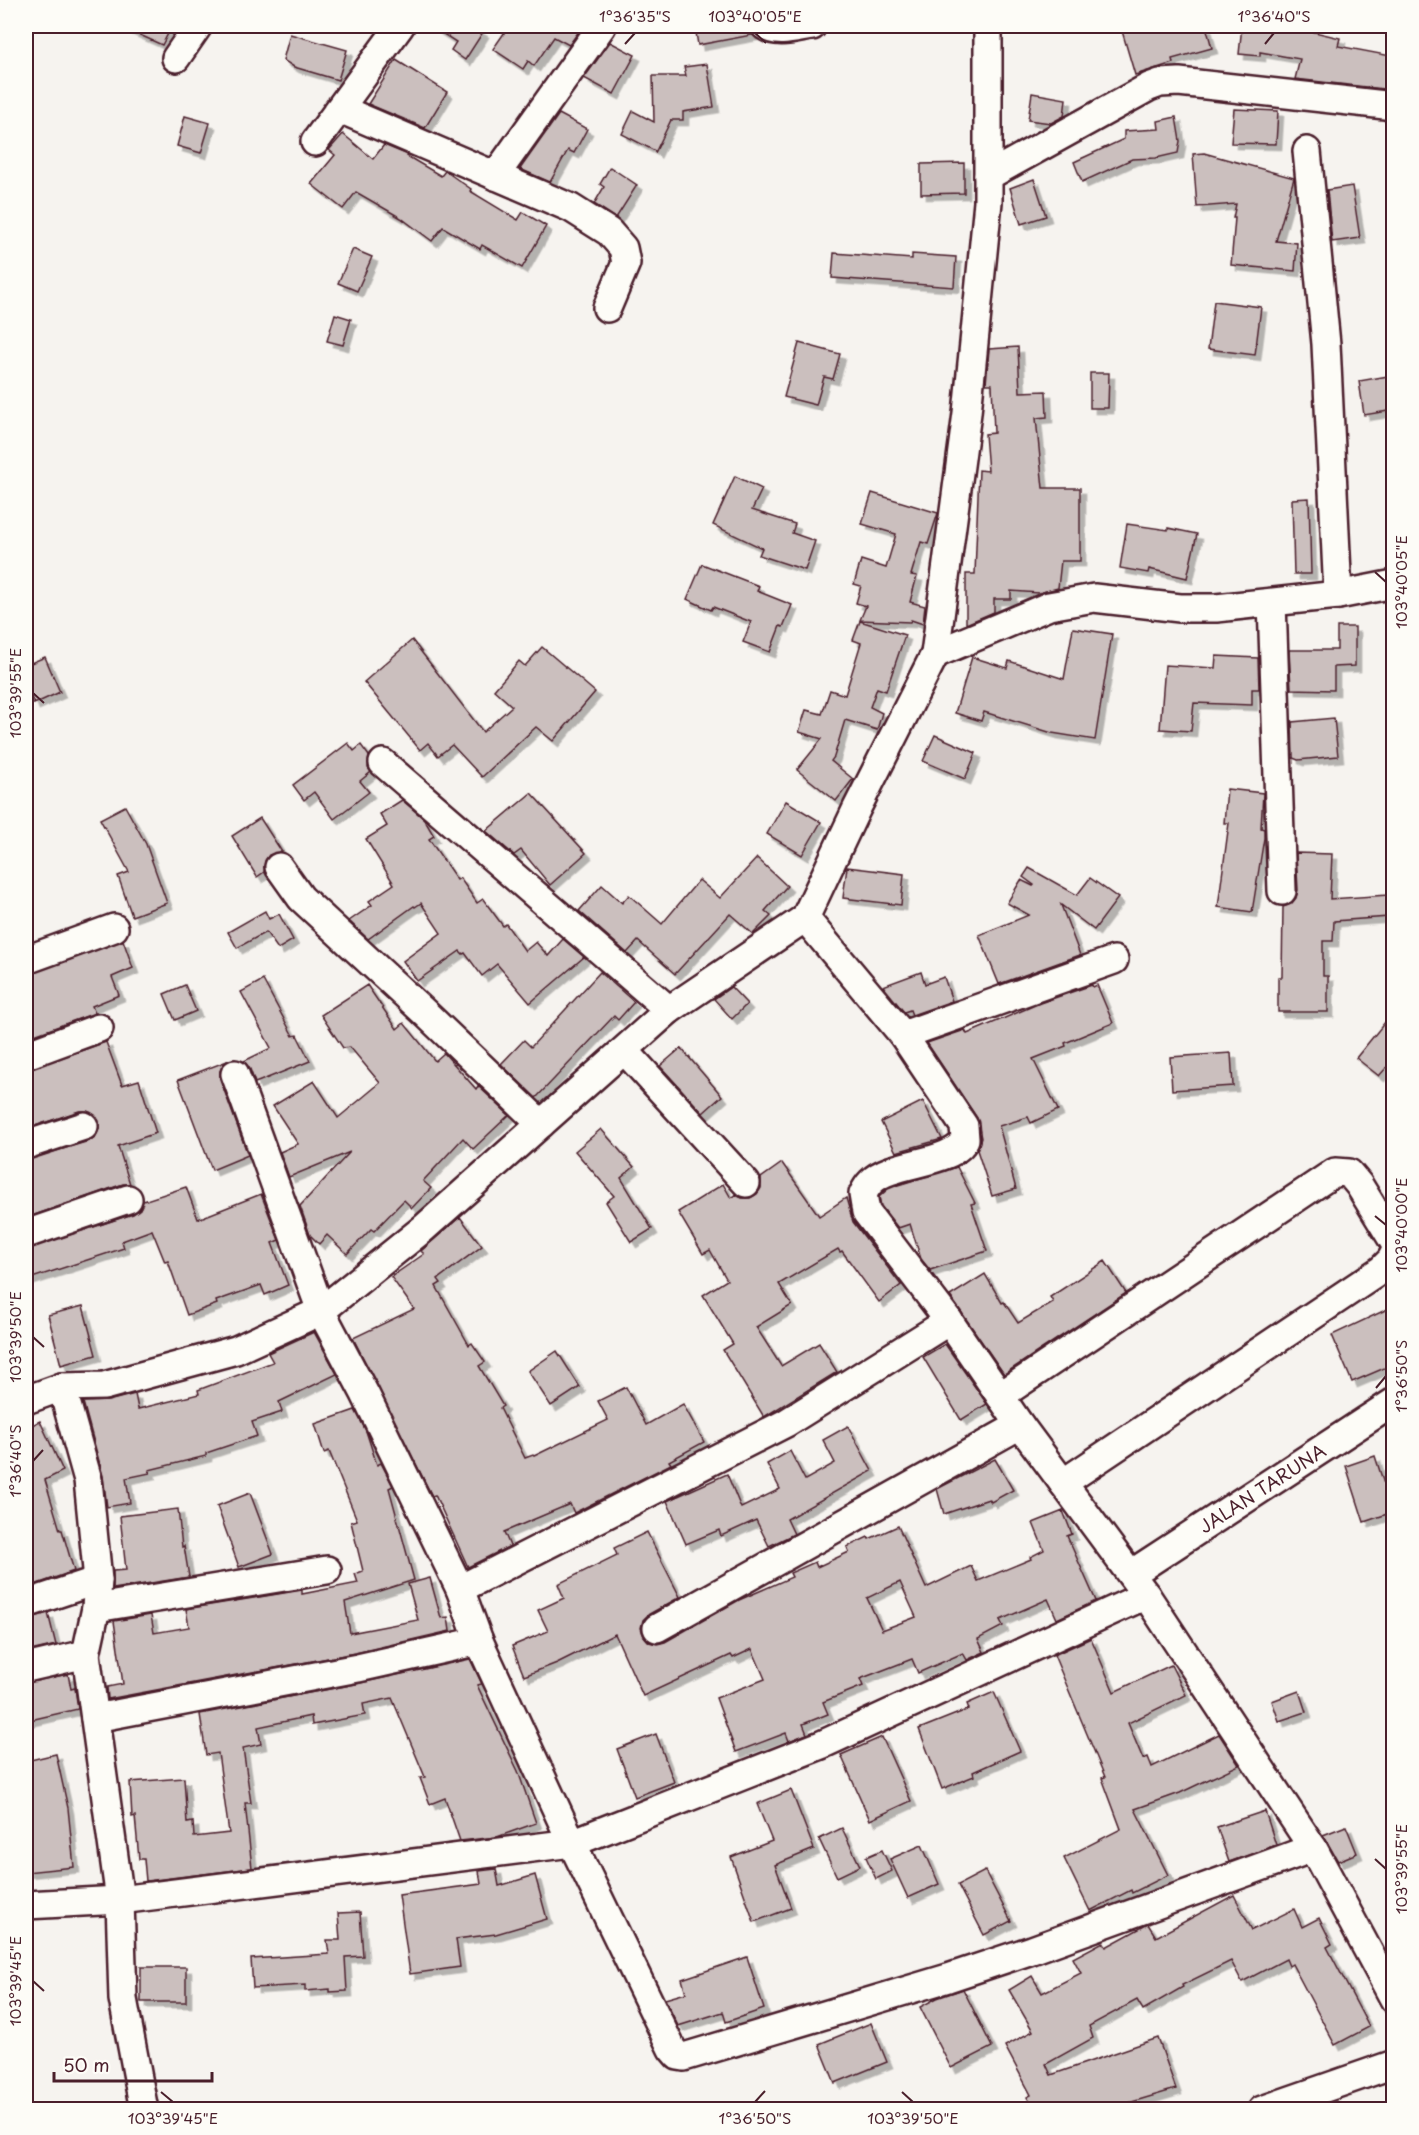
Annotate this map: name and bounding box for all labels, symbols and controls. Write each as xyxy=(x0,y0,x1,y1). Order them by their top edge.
text: 1°36'35"S xyxy=(599,4,671,27)
text: 103°40'05"E xyxy=(708,4,802,27)
text: 1°36'40"S xyxy=(1237,4,1311,27)
text: 103°40'05"E xyxy=(1389,535,1412,629)
text: 103°39'55"E xyxy=(3,648,26,738)
text: 103°40'00"E xyxy=(1389,1177,1412,1273)
text: 103°39'50"E xyxy=(3,1291,26,1383)
text: 1°36'50"S xyxy=(1389,1340,1412,1412)
text: 1°36'40"S xyxy=(3,1424,26,1498)
street label: JALAN TARUNA xyxy=(1193,1437,1331,1539)
text: 103°39'55"E xyxy=(1389,1824,1412,1914)
text: 103°39'45"E xyxy=(3,1936,26,2026)
scale bar xyxy=(54,2045,212,2083)
text: 50 m xyxy=(63,2051,110,2078)
text: 103°39'45"E xyxy=(128,2106,218,2129)
text: 1°36'50"S xyxy=(719,2106,791,2129)
text: 103°39'50"E xyxy=(867,2106,959,2129)

